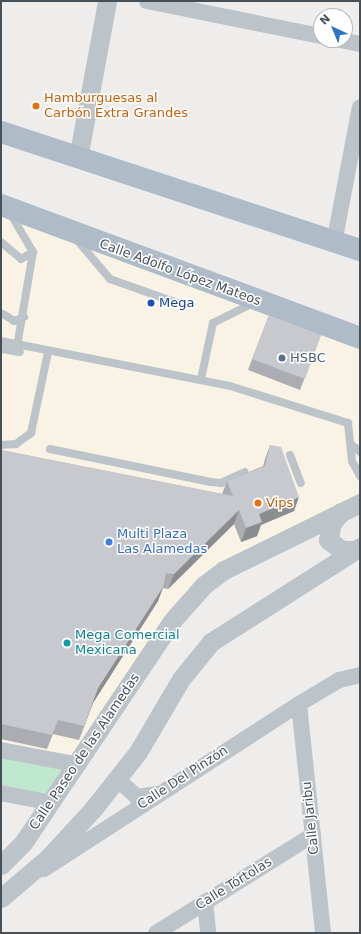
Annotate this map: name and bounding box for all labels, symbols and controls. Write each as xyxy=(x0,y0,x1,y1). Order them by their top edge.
north arrow xyxy=(313,8,353,48)
text: N xyxy=(317,12,333,28)
place label: Hamburguesas al Carbón Extra Grandes xyxy=(44,91,188,122)
marker: Hamburguesas al Carbón Extra Grandes xyxy=(31,101,41,111)
street label: Calle Adolfo López Mateos xyxy=(97,236,263,310)
place label: Mega xyxy=(159,295,194,311)
marker: Mega xyxy=(146,298,156,308)
place label: HSBC xyxy=(290,350,326,366)
marker: HSBC xyxy=(277,353,287,363)
place label: Vips xyxy=(266,495,293,511)
marker: Vips xyxy=(253,498,263,508)
place label: Multi Plaza Las Alamedas xyxy=(117,527,207,558)
marker: Multi Plaza Las Alamedas xyxy=(104,537,114,547)
place label: Mega Comercial Mexicana xyxy=(75,628,180,659)
marker: Mega Comercial Mexicana xyxy=(62,638,72,648)
street label: Calle Paseo de las Alamedas xyxy=(27,671,143,833)
street label: Calle Del Pinzón xyxy=(135,743,231,813)
street label: Calle Jaribu xyxy=(299,781,323,855)
street label: Calle Tórtolas xyxy=(193,854,275,914)

